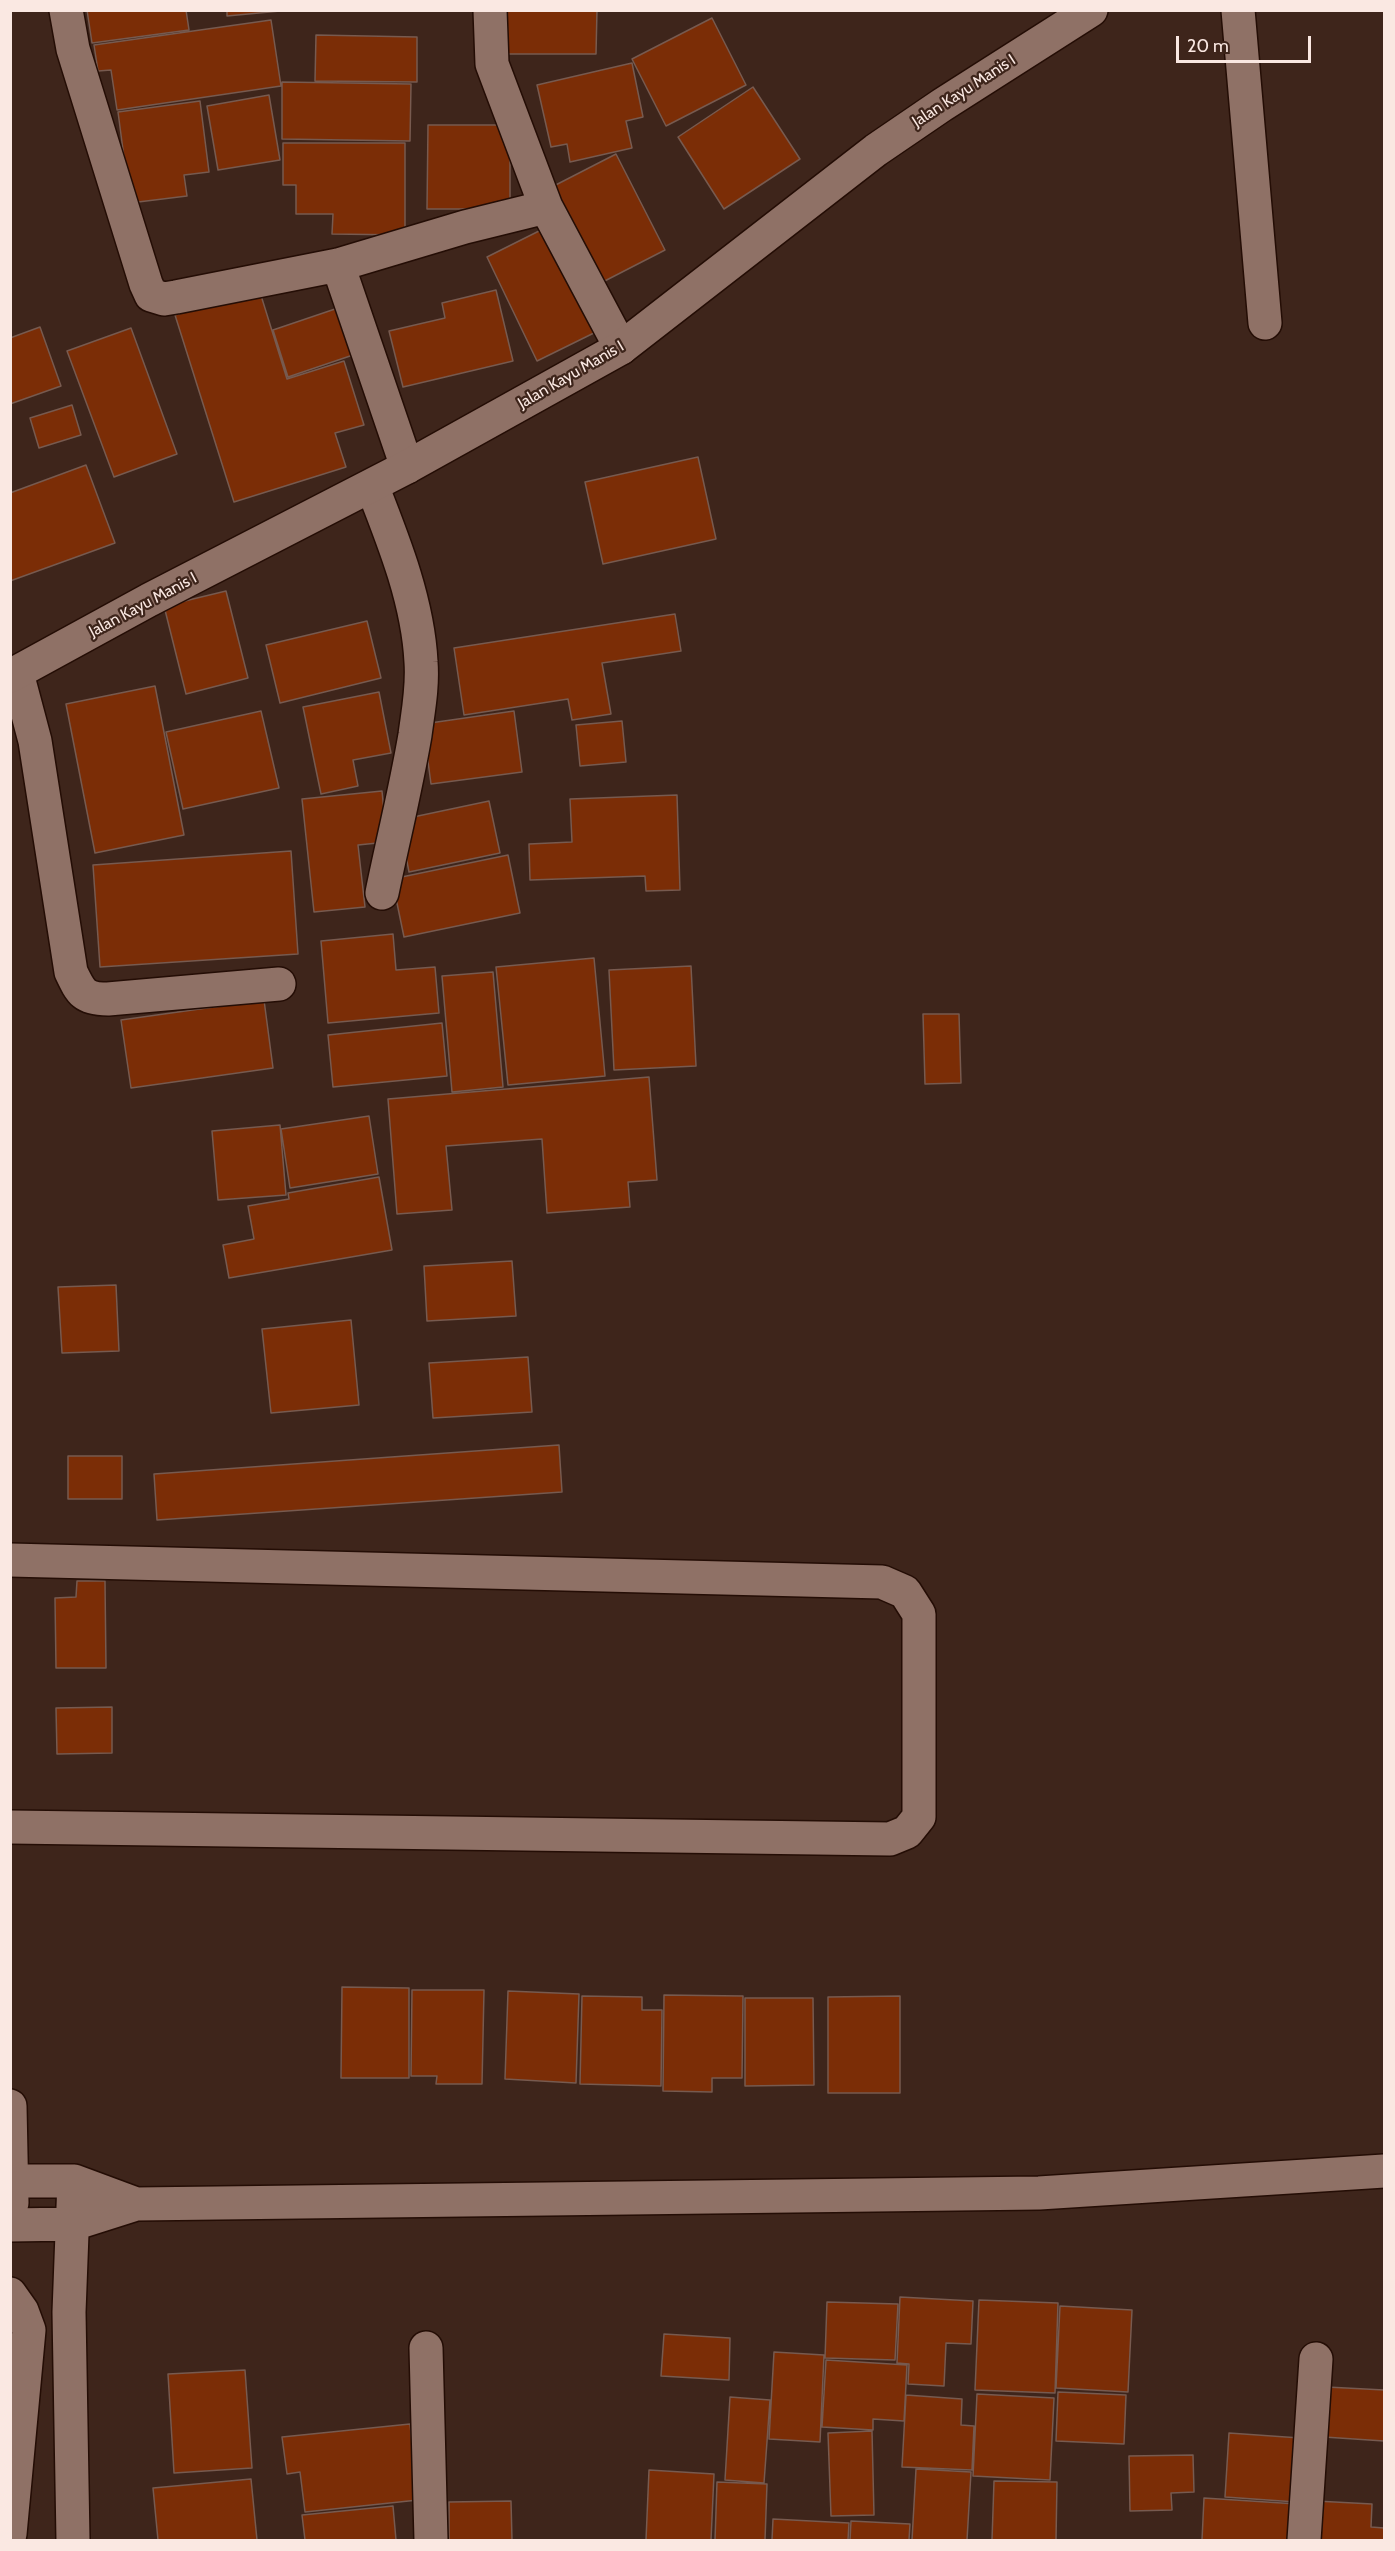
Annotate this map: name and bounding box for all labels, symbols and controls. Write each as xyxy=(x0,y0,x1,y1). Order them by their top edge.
scale bar xyxy=(1179,24,1314,62)
text: 20 m xyxy=(1187,35,1229,57)
street label: Jalan Kayu Manis I xyxy=(909,50,1019,132)
street label: Jalan Kayu Manis I xyxy=(515,337,627,413)
street label: Jalan Kayu Manis I xyxy=(86,569,200,641)

